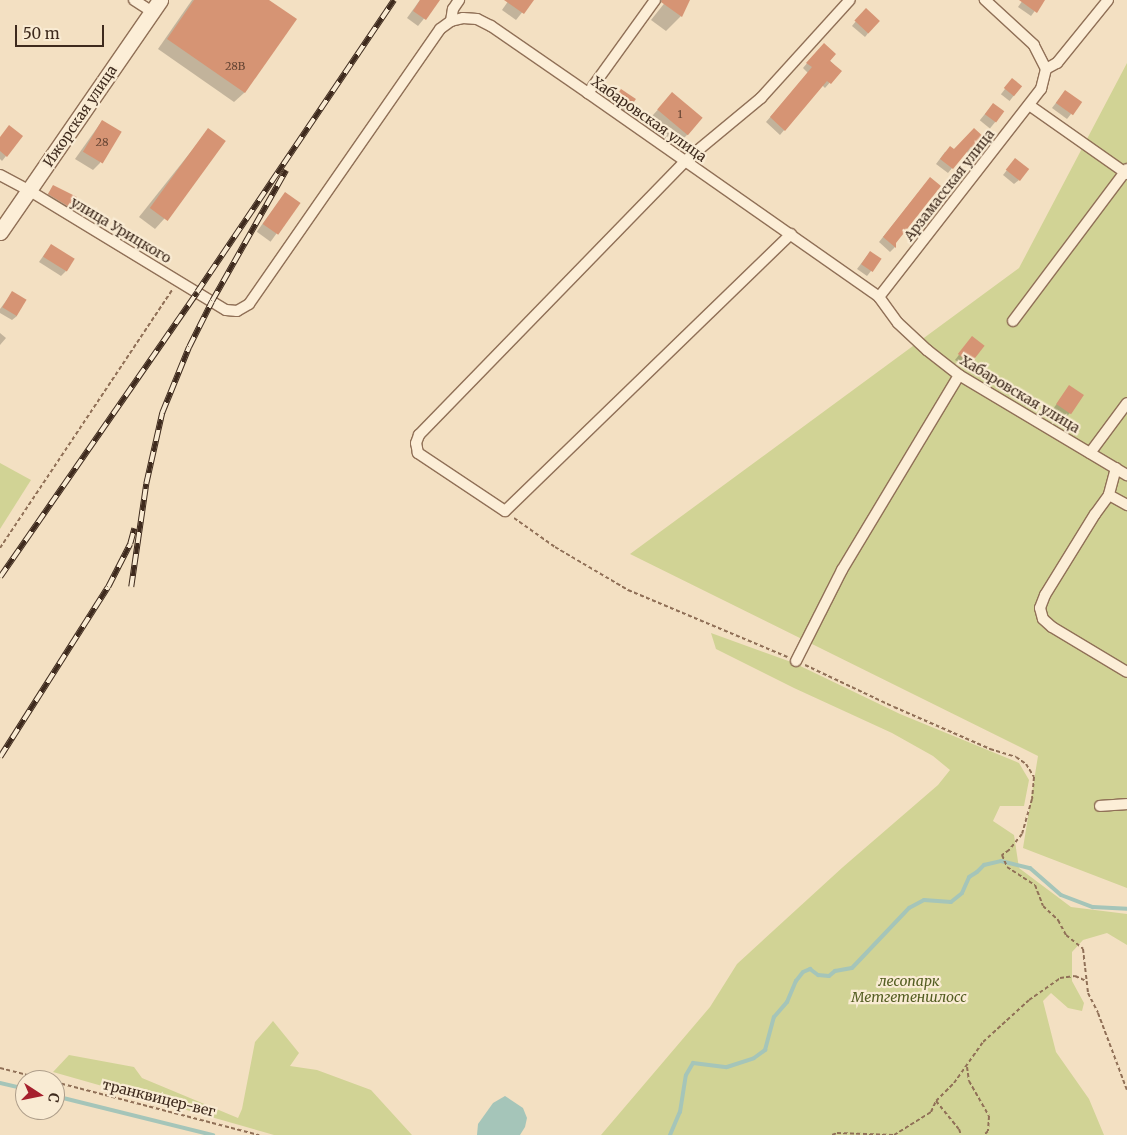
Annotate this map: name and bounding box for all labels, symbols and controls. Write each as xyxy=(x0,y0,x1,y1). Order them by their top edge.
scale bar xyxy=(18,15,106,47)
text: 50 m xyxy=(23,24,60,43)
house number: 28В xyxy=(225,59,245,73)
street label: Ижорская улица xyxy=(40,62,120,170)
street label: Хабаровская улица xyxy=(588,73,710,165)
house number: 1 xyxy=(678,107,682,121)
street label: Арзамасская улица xyxy=(900,126,998,244)
house number: 28 xyxy=(96,135,108,149)
street label: улица Урицкого xyxy=(68,193,174,267)
street label: Хабаровская улица xyxy=(957,352,1083,436)
park label: лесопарк Метгетеншлосс xyxy=(851,973,967,1006)
north arrow xyxy=(15,1070,65,1120)
street label: транквицер-вег xyxy=(101,1076,217,1120)
text: С xyxy=(44,1091,63,1104)

